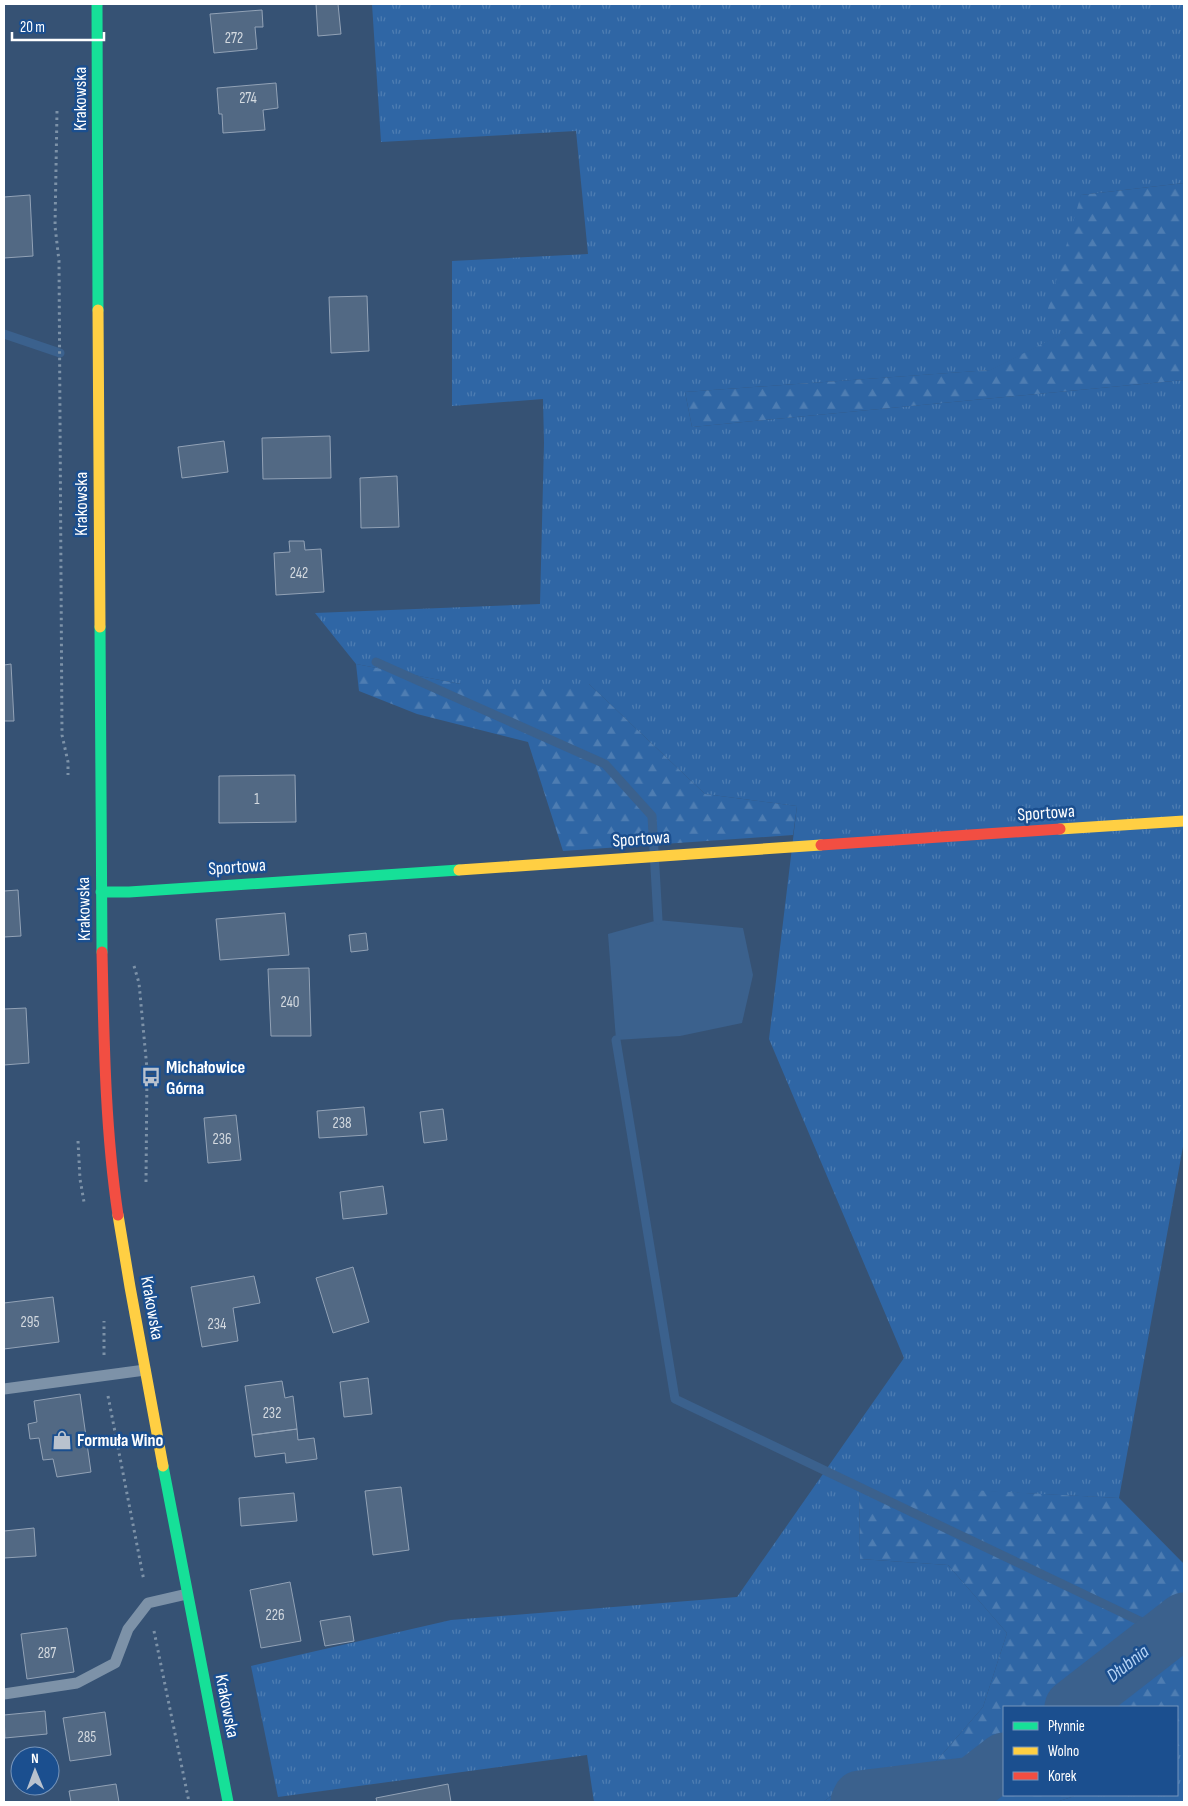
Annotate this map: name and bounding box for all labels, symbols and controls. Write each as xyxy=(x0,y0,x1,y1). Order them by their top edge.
scale bar xyxy=(12,10,105,42)
text: 20 m xyxy=(20,18,45,37)
house number: 272 xyxy=(225,29,243,48)
street label: Krakowska xyxy=(70,67,91,131)
house number: 274 xyxy=(239,89,257,108)
street label: Krakowska xyxy=(71,472,92,536)
house number: 242 xyxy=(290,564,308,583)
house number: 1 xyxy=(254,790,260,809)
street label: Sportowa xyxy=(1017,801,1076,825)
street label: Sportowa xyxy=(612,827,671,851)
street label: Sportowa xyxy=(208,855,267,879)
street label: Krakowska xyxy=(73,877,95,941)
house number: 240 xyxy=(280,993,300,1012)
place label: Michałowice Górna xyxy=(166,1057,245,1099)
bus stop icon: Michałowice Górna xyxy=(140,1066,162,1088)
house number: 238 xyxy=(332,1114,352,1133)
house number: 236 xyxy=(212,1130,232,1149)
street label: Krakowska xyxy=(136,1275,168,1342)
house number: 295 xyxy=(21,1313,39,1332)
house number: 234 xyxy=(208,1315,226,1334)
house number: 232 xyxy=(263,1404,281,1423)
shop icon: Formuła Wino xyxy=(51,1429,73,1451)
place label: Formuła Wino xyxy=(77,1430,163,1451)
house number: 226 xyxy=(266,1606,284,1625)
water label: Dłubnia xyxy=(1102,1640,1154,1688)
house number: 287 xyxy=(38,1644,56,1663)
street label: Krakowska xyxy=(211,1672,243,1740)
legend xyxy=(1003,1706,1178,1796)
text: Płynnie xyxy=(1048,1717,1085,1736)
house number: 285 xyxy=(78,1728,96,1747)
text: Wolno xyxy=(1048,1742,1079,1761)
north arrow xyxy=(10,1746,60,1796)
text: N xyxy=(31,1750,39,1767)
text: Korek xyxy=(1048,1767,1077,1786)

